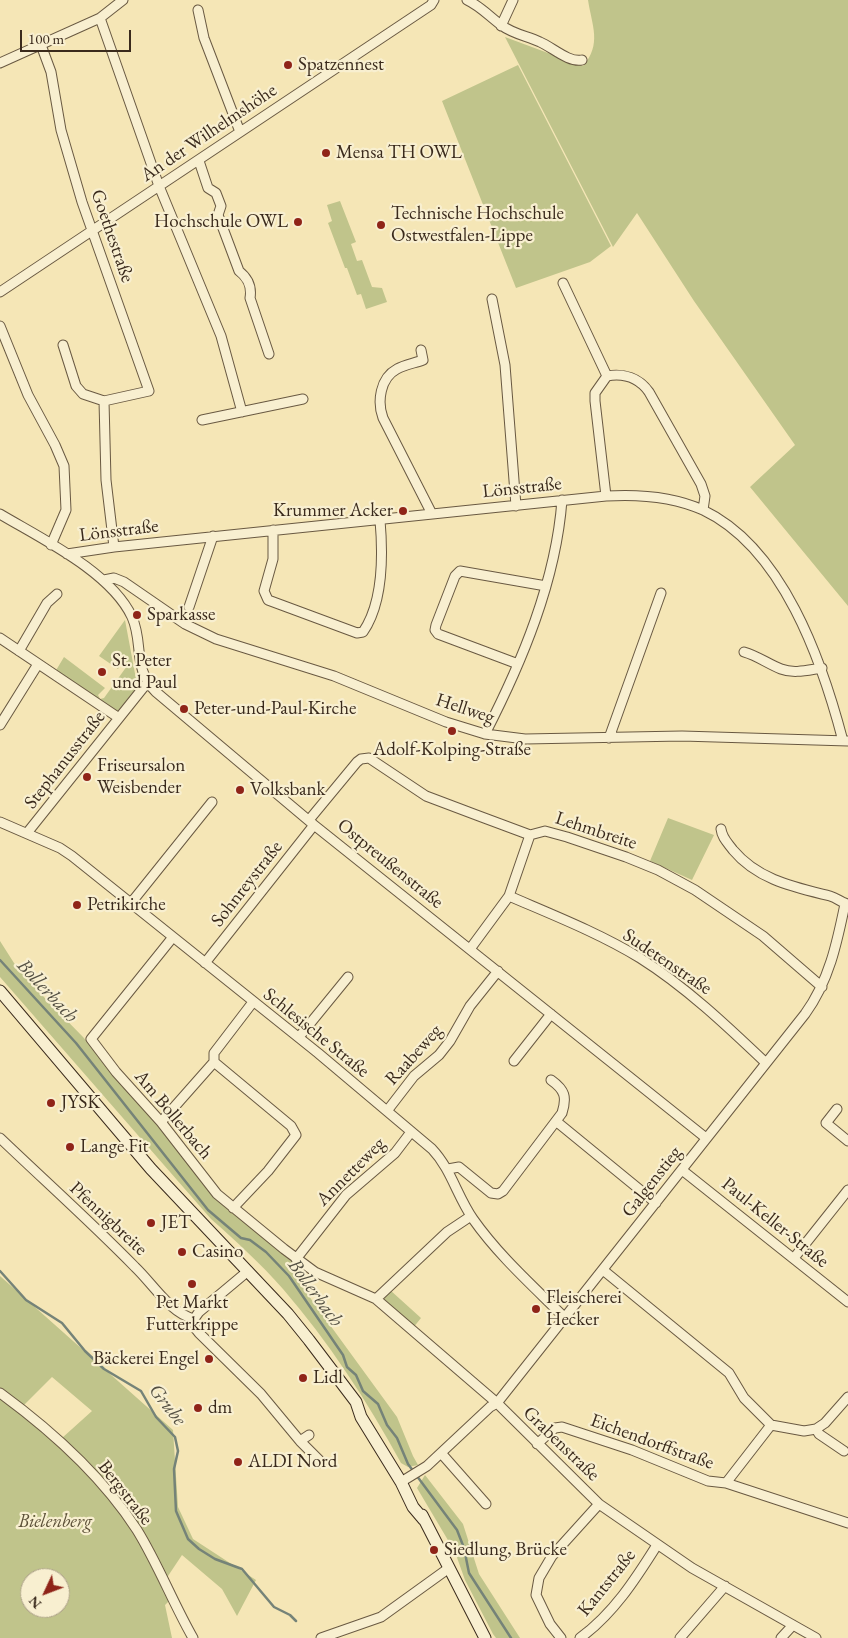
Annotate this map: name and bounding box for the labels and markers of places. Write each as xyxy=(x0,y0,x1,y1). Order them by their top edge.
place label: Spatzennest xyxy=(298,54,384,76)
marker: Spatzennest xyxy=(282,59,294,71)
place label: Mensa TH OWL xyxy=(336,142,462,164)
marker: Mensa TH OWL xyxy=(320,147,332,159)
place label: Technische Hochschule Ostwestfalen-Lippe xyxy=(391,203,564,247)
place label: Hochschule OWL xyxy=(154,211,288,233)
marker: Hochschule OWL xyxy=(292,216,304,228)
marker: Technische Hochschule Ostwestfalen-Lippe xyxy=(375,219,387,231)
place label: Krummer Acker xyxy=(273,500,393,522)
marker: Krummer Acker xyxy=(397,505,409,517)
place label: Sparkasse xyxy=(147,604,215,626)
marker: Sparkasse xyxy=(131,609,143,621)
place label: St. Peter und Paul xyxy=(112,650,177,694)
marker: St. Peter und Paul xyxy=(96,666,108,678)
place label: Peter-und-Paul-Kirche xyxy=(194,698,357,720)
marker: Peter-und-Paul-Kirche xyxy=(178,703,190,715)
marker: Adolf-Kolping-Straße xyxy=(446,725,458,737)
place label: Adolf-Kolping-Straße xyxy=(373,739,531,761)
place label: Friseursalon Weisbender xyxy=(97,755,185,799)
marker: Friseursalon Weisbender xyxy=(81,771,93,783)
place label: Volksbank xyxy=(250,779,326,801)
marker: Volksbank xyxy=(234,784,246,796)
place label: Petrikirche xyxy=(87,894,166,916)
marker: Petrikirche xyxy=(71,899,83,911)
place label: JYSK xyxy=(61,1092,100,1114)
marker: JYSK xyxy=(45,1097,57,1109)
place label: Lange Fit xyxy=(80,1136,149,1158)
marker: Lange Fit xyxy=(64,1141,76,1153)
place label: JET xyxy=(161,1212,191,1234)
marker: JET xyxy=(145,1217,157,1229)
place label: Casino xyxy=(192,1241,243,1263)
marker: Casino xyxy=(176,1246,188,1258)
marker: Pet Markt Futterkrippe xyxy=(186,1278,198,1290)
place label: Fleischerei Hecker xyxy=(546,1287,622,1331)
place label: Pet Markt Futterkrippe xyxy=(146,1292,238,1336)
marker: Fleischerei Hecker xyxy=(530,1303,542,1315)
place label: Bäckerei Engel xyxy=(93,1348,199,1370)
marker: Bäckerei Engel xyxy=(203,1353,215,1365)
place label: Lidl xyxy=(313,1367,343,1389)
marker: Lidl xyxy=(297,1372,309,1384)
place label: dm xyxy=(208,1397,232,1419)
marker: dm xyxy=(192,1402,204,1414)
place label: ALDI Nord xyxy=(248,1451,337,1473)
marker: ALDI Nord xyxy=(232,1456,244,1468)
place label: Siedlung, Brücke xyxy=(444,1539,567,1561)
marker: Siedlung, Brücke xyxy=(428,1544,440,1556)

